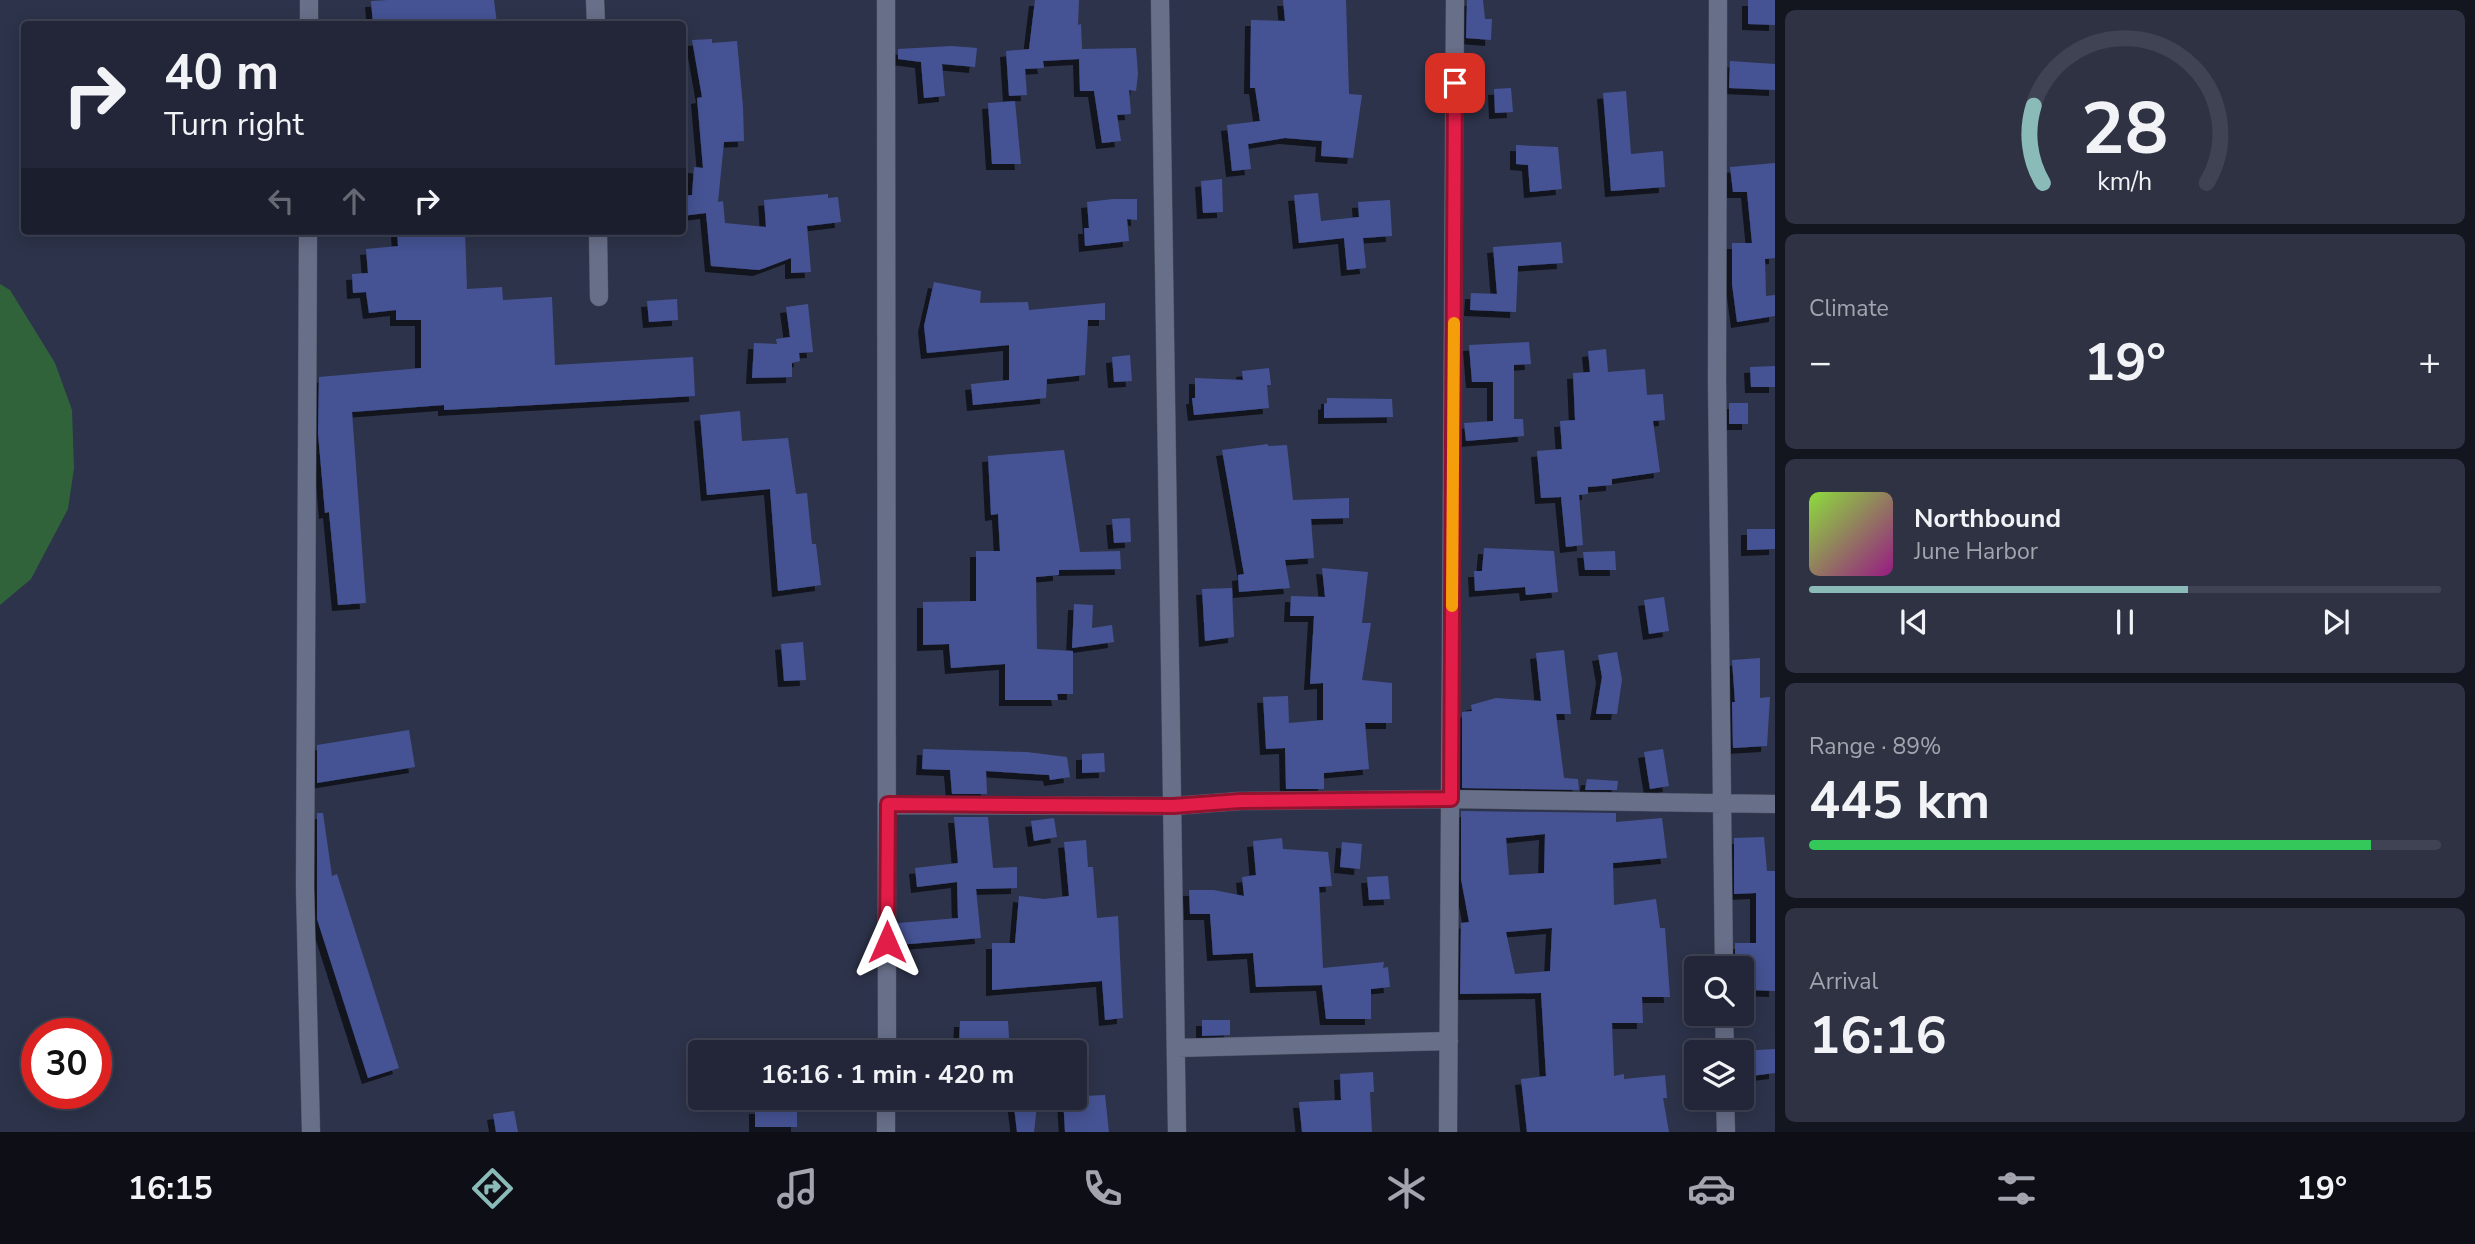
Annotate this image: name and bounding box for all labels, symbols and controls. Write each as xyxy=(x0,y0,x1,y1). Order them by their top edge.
text: 40 m xyxy=(164,39,279,106)
icon: right xyxy=(49,49,140,140)
pin xyxy=(1425,53,1485,113)
icon: arrive xyxy=(1436,64,1474,102)
text: 28 xyxy=(2081,80,2169,180)
text: Turn right xyxy=(164,103,304,146)
text: km/h xyxy=(2097,165,2153,199)
icon: left xyxy=(262,182,300,220)
icon: ahead xyxy=(335,182,373,220)
icon: right xyxy=(408,182,446,220)
text: Climate xyxy=(1809,293,1889,324)
text: 19° xyxy=(2084,327,2166,398)
text: − xyxy=(1809,337,1832,388)
text: + xyxy=(2418,337,2441,388)
text: Northbound xyxy=(1914,501,2061,536)
text: June Harbor xyxy=(1914,536,2038,567)
icon: previous xyxy=(1895,603,1933,641)
icon: pause xyxy=(2106,603,2144,641)
icon: next xyxy=(2317,603,2355,641)
text: Range · 89% xyxy=(1809,731,1941,762)
text: 445 km xyxy=(1809,765,1990,836)
position arrow xyxy=(850,905,924,979)
map controls xyxy=(1684,956,1754,1110)
button: search xyxy=(1684,956,1754,1026)
text: Arrival xyxy=(1809,966,1878,997)
text: 16:16 xyxy=(1809,1000,1947,1071)
speed limit sign: 30 xyxy=(21,1018,112,1109)
button: layers xyxy=(1684,1040,1754,1110)
text: 16:16 · 1 min · 420 m xyxy=(761,1057,1014,1092)
icon: directions xyxy=(468,1164,517,1213)
icon: music xyxy=(773,1164,822,1213)
icon: phone xyxy=(1078,1164,1127,1213)
icon: climate xyxy=(1382,1164,1431,1213)
icon: car xyxy=(1687,1164,1736,1213)
icon: filters xyxy=(1992,1164,2041,1213)
text: 16:15 xyxy=(128,1167,213,1210)
text: 19° xyxy=(2297,1167,2347,1210)

